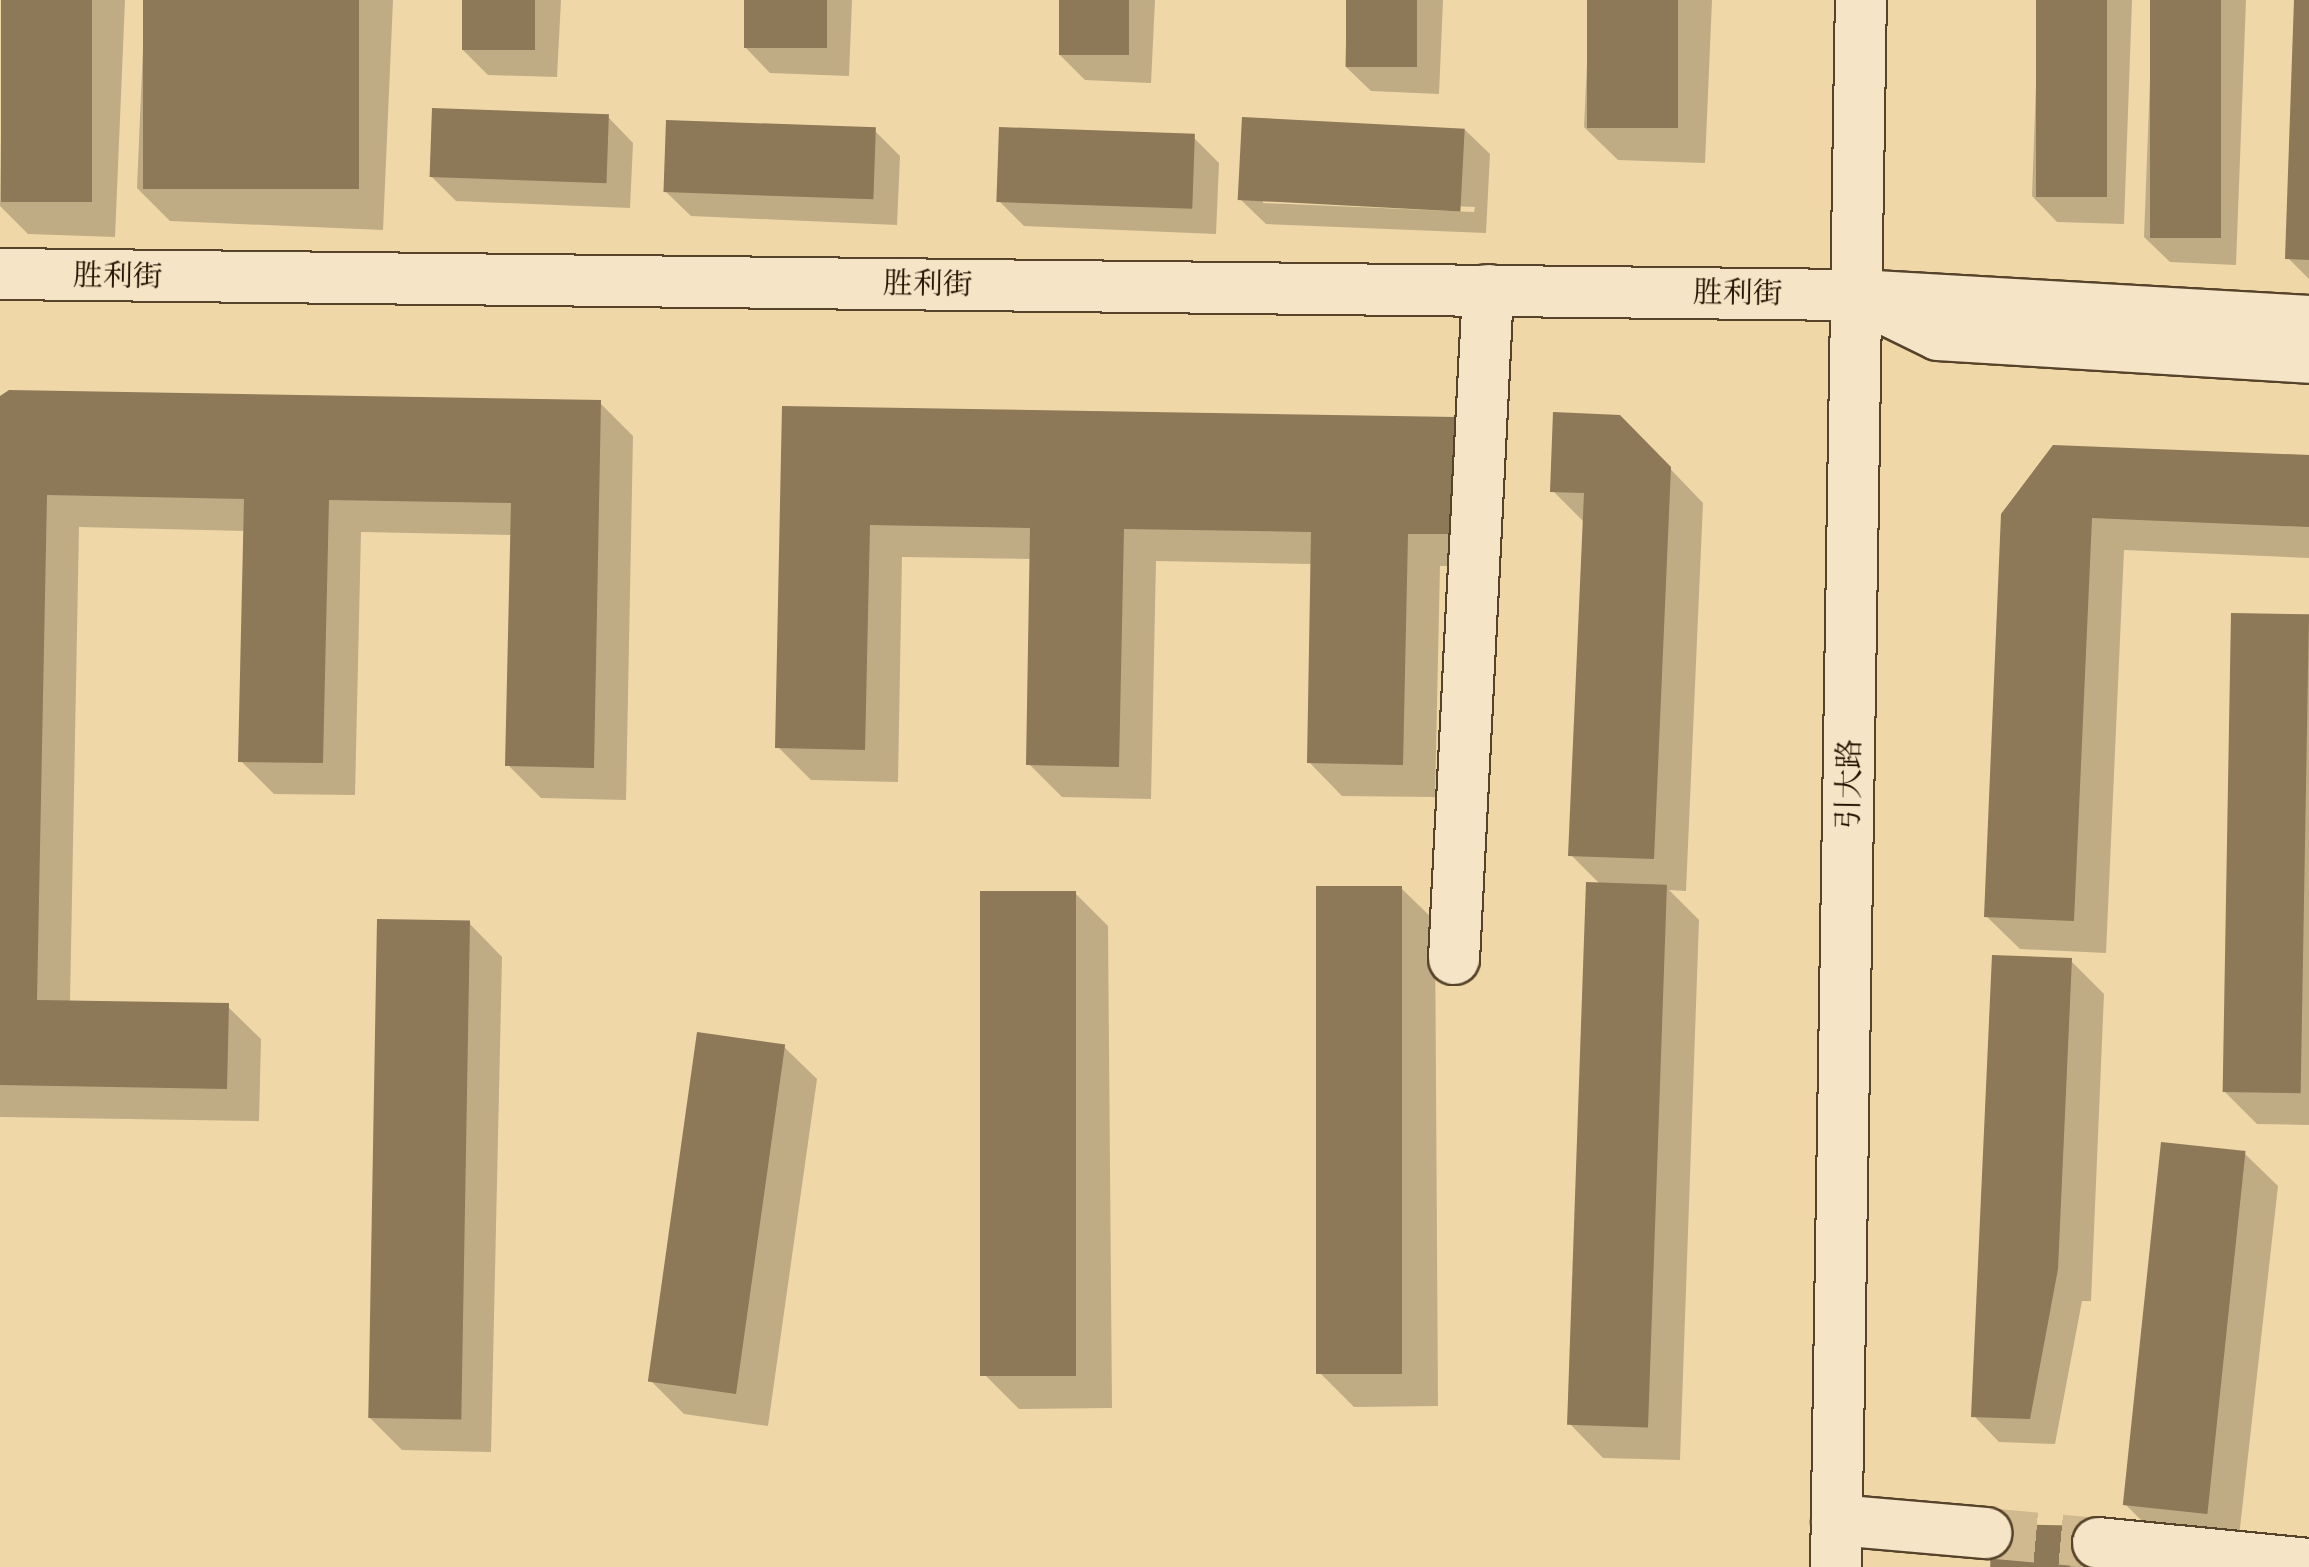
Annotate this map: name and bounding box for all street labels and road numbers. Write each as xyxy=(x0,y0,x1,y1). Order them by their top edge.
street label: 胜利街 xyxy=(73,257,163,295)
street label: 胜利街 xyxy=(883,265,973,303)
street label: 胜利街 xyxy=(1693,274,1783,312)
street label: 引大路 xyxy=(1830,739,1868,829)

